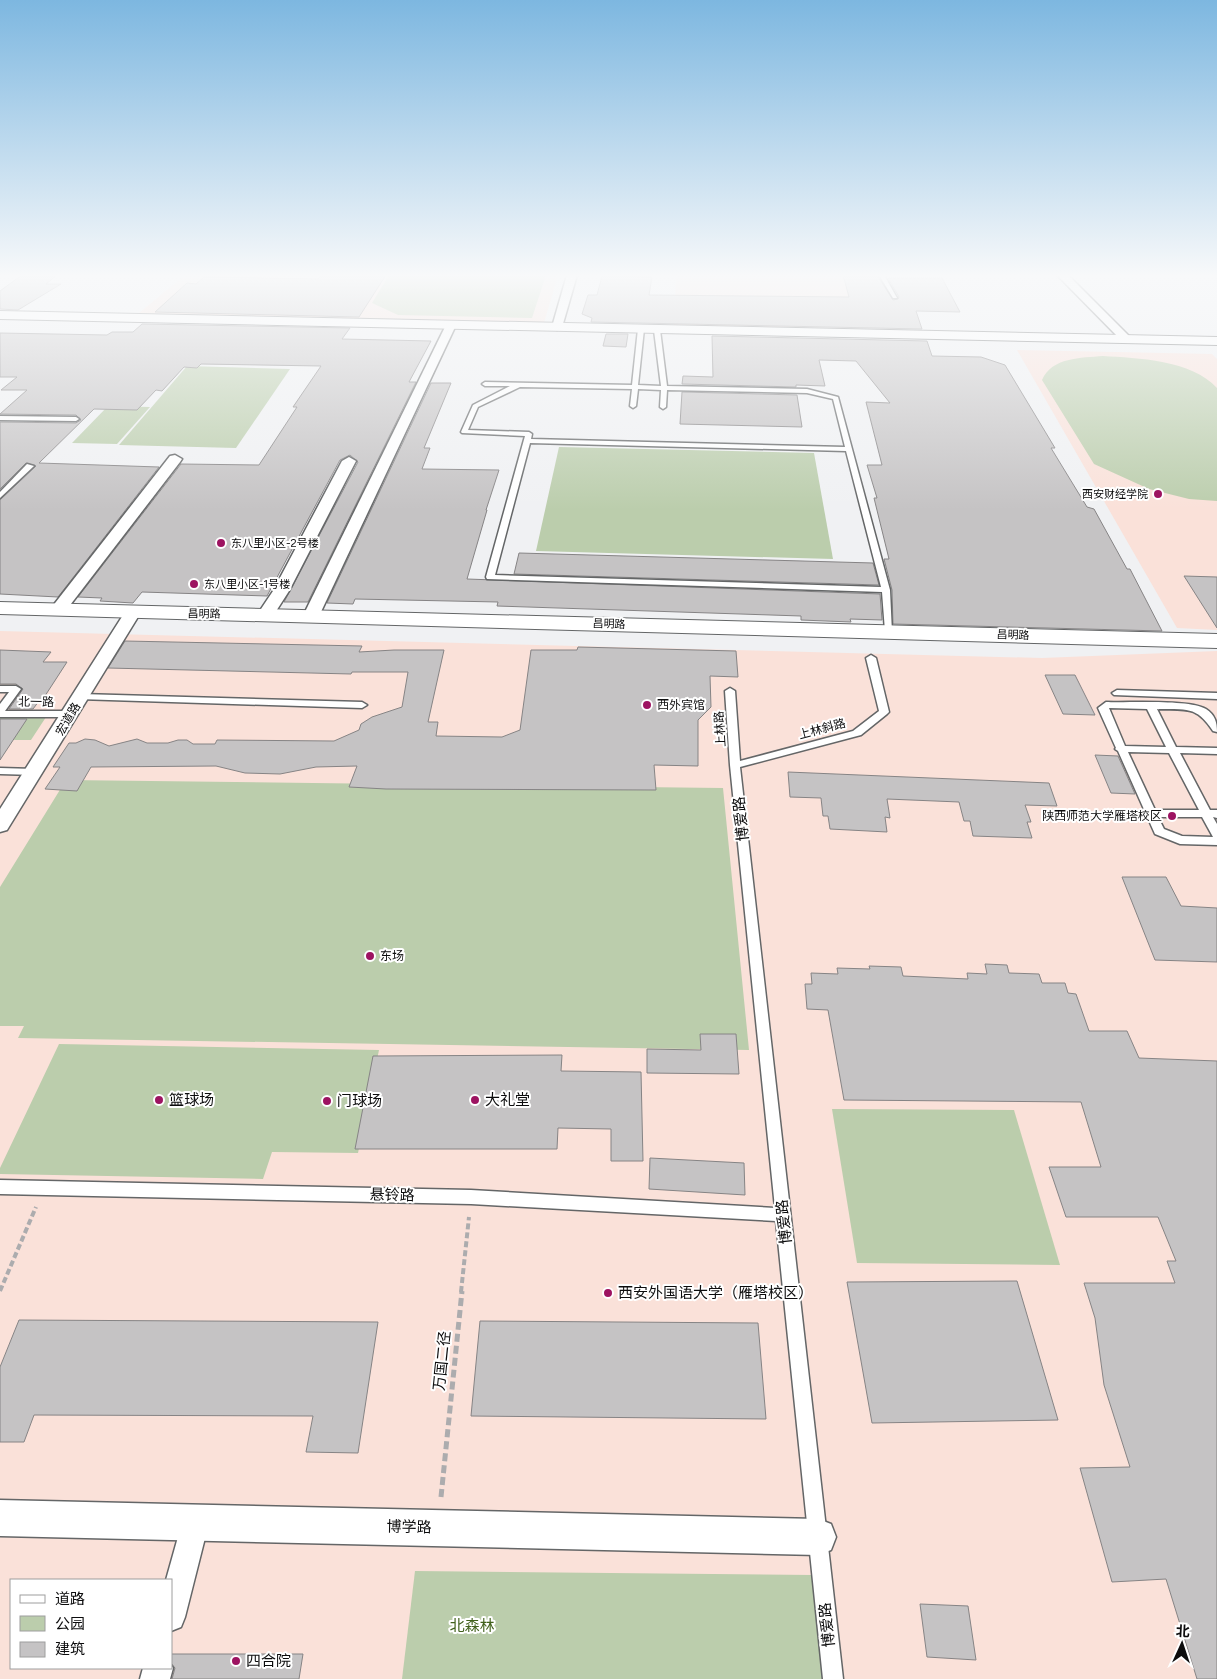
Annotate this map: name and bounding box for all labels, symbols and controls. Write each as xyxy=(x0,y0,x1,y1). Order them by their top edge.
place label: 西安财经学院 xyxy=(1082,488,1148,501)
marker: 西安财经学院 xyxy=(1152,488,1164,500)
marker: 东八里小区-2号楼 xyxy=(215,537,227,549)
place label: 东八里小区-2号楼 xyxy=(231,537,319,550)
marker: 东八里小区-1号楼 xyxy=(188,578,200,590)
place label: 东八里小区-1号楼 xyxy=(204,578,290,591)
street label: 昌明路 xyxy=(187,607,221,621)
street label: 昌明路 xyxy=(592,617,626,631)
street label: 昌明路 xyxy=(996,628,1030,642)
street label: 北一路 xyxy=(18,695,54,709)
place label: 西外宾馆 xyxy=(657,698,705,712)
marker: 西外宾馆 xyxy=(641,699,653,711)
street label: 宏道路 xyxy=(53,700,83,738)
street label: 上林路 xyxy=(712,711,728,747)
street label: 上林斜路 xyxy=(797,716,847,742)
street label: 博爱路 xyxy=(730,796,752,842)
place label: 陕西师范大学雁塔校区 xyxy=(1042,809,1162,823)
marker: 陕西师范大学雁塔校区 xyxy=(1166,810,1178,822)
place label: 东场 xyxy=(380,949,404,963)
marker: 东场 xyxy=(364,950,376,962)
place label: 篮球场 xyxy=(169,1091,214,1109)
place label: 大礼堂 xyxy=(485,1091,530,1109)
place label: 门球场 xyxy=(337,1092,382,1110)
marker: 篮球场 xyxy=(153,1094,165,1106)
marker: 大礼堂 xyxy=(469,1094,481,1106)
marker: 门球场 xyxy=(321,1095,333,1107)
street label: 悬铃路 xyxy=(369,1186,415,1204)
street label: 博爱路 xyxy=(773,1199,795,1245)
place label: 西安外国语大学（雁塔校区） xyxy=(618,1284,813,1302)
marker: 西安外国语大学（雁塔校区） xyxy=(602,1287,614,1299)
street label: 万国二径 xyxy=(430,1330,454,1392)
street label: 博学路 xyxy=(386,1518,432,1536)
legend xyxy=(10,1579,172,1669)
text: 道路 xyxy=(55,1590,85,1608)
street label: 博爱路 xyxy=(816,1602,838,1648)
text: 公园 xyxy=(55,1615,85,1633)
park label: 北森林 xyxy=(449,1617,495,1635)
north arrow xyxy=(1157,1619,1207,1669)
text: 北 xyxy=(1175,1623,1190,1640)
text: 建筑 xyxy=(55,1640,85,1658)
place label: 四合院 xyxy=(246,1652,291,1670)
marker: 四合院 xyxy=(230,1655,242,1667)

